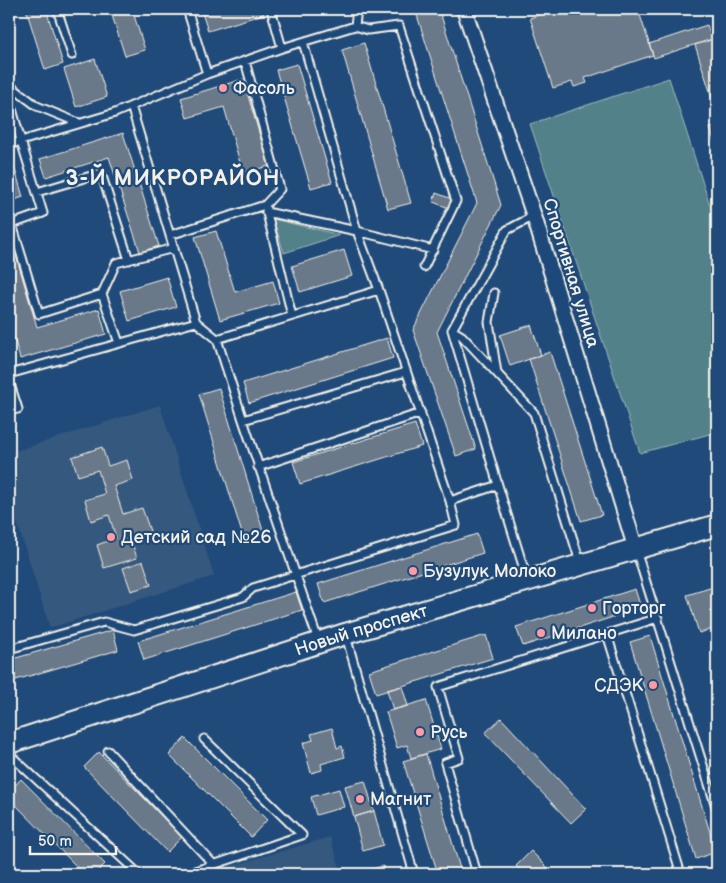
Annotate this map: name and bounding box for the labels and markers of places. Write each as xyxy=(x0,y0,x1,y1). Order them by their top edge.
place label: Фасоль xyxy=(233,78,295,99)
marker: Фасоль xyxy=(217,82,229,94)
place label: Детский сад №26 xyxy=(121,527,272,548)
marker: Детский сад №26 xyxy=(105,531,117,543)
place label: Бузулук Молоко xyxy=(423,561,556,582)
marker: Бузулук Молоко xyxy=(407,565,419,577)
place label: Горторг xyxy=(602,598,666,619)
marker: Горторг xyxy=(586,602,598,614)
place label: Милано xyxy=(551,623,617,644)
marker: Милано xyxy=(535,627,547,639)
place label: СДЭК xyxy=(594,675,643,696)
marker: СДЭК xyxy=(647,679,659,691)
place label: Русь xyxy=(430,722,468,743)
marker: Русь xyxy=(414,726,426,738)
place label: Магнит xyxy=(370,789,432,810)
marker: Магнит xyxy=(354,793,366,805)

